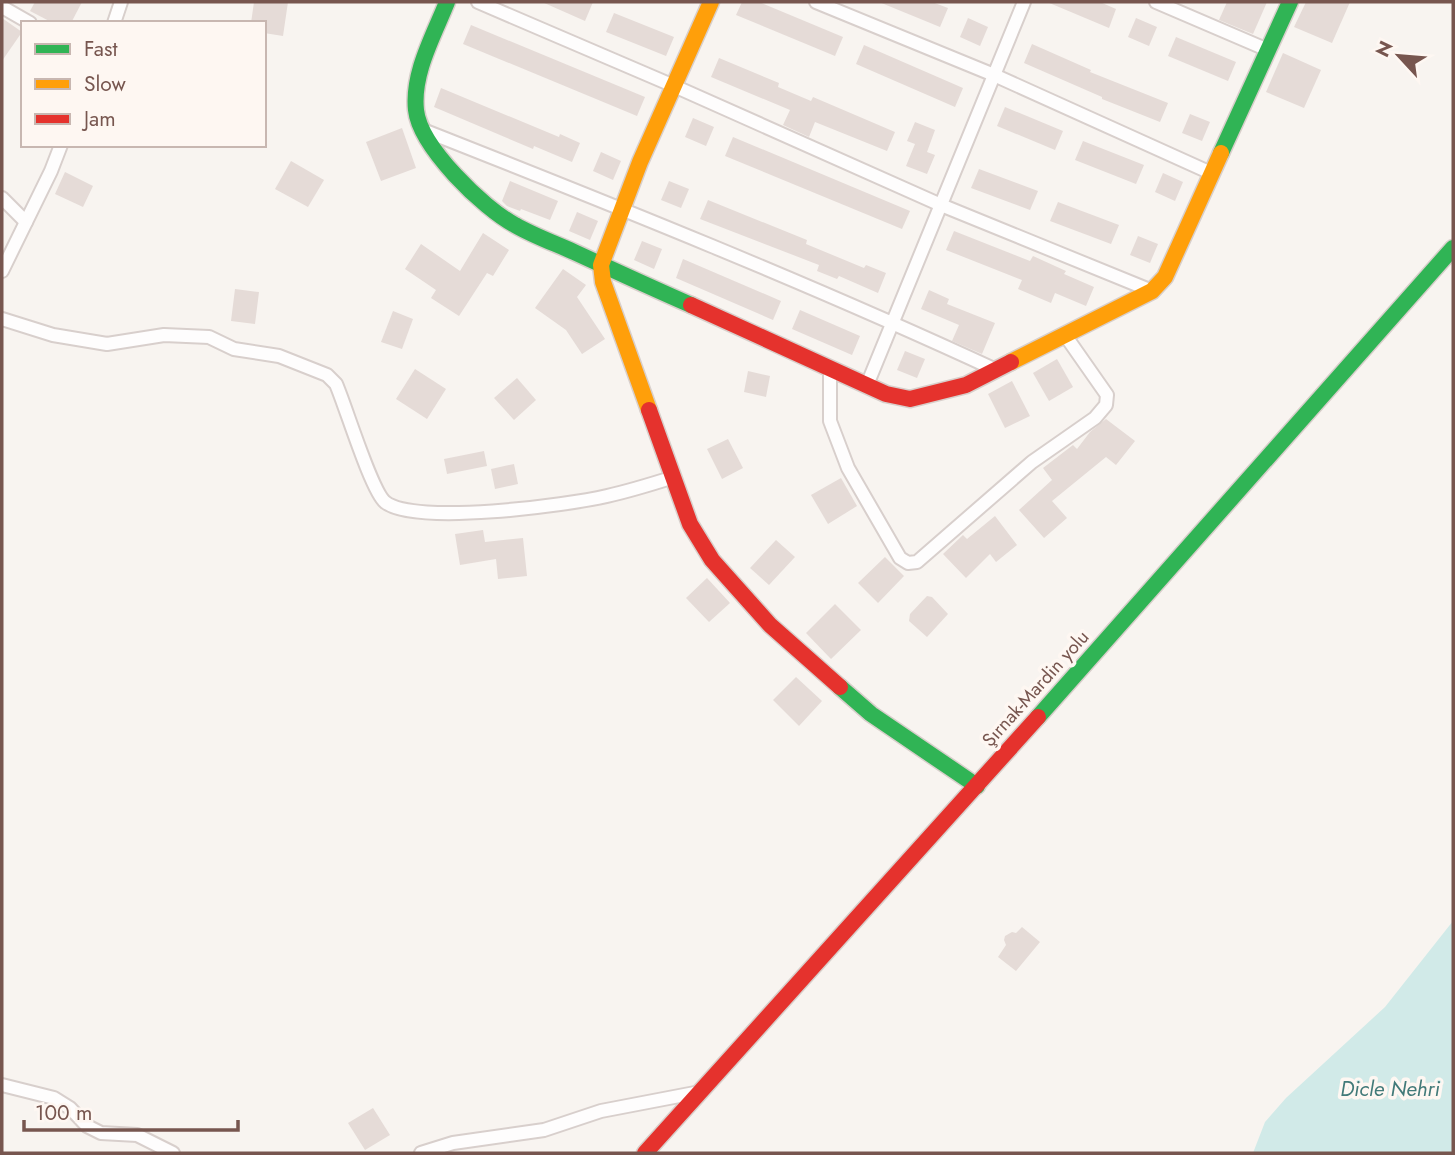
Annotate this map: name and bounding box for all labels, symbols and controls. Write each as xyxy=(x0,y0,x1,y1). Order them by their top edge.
legend xyxy=(21,21,266,147)
north arrow xyxy=(1364,21,1434,91)
text: Fast xyxy=(84,34,117,64)
text: N xyxy=(1369,36,1400,61)
text: Slow xyxy=(84,69,126,99)
text: Jam xyxy=(81,104,116,134)
street label: Şırnak-Mardin yolu xyxy=(976,624,1095,753)
water label: Dicle Nehri xyxy=(1340,1074,1441,1104)
scale bar xyxy=(24,1088,238,1132)
text: 100 m xyxy=(35,1098,92,1128)

